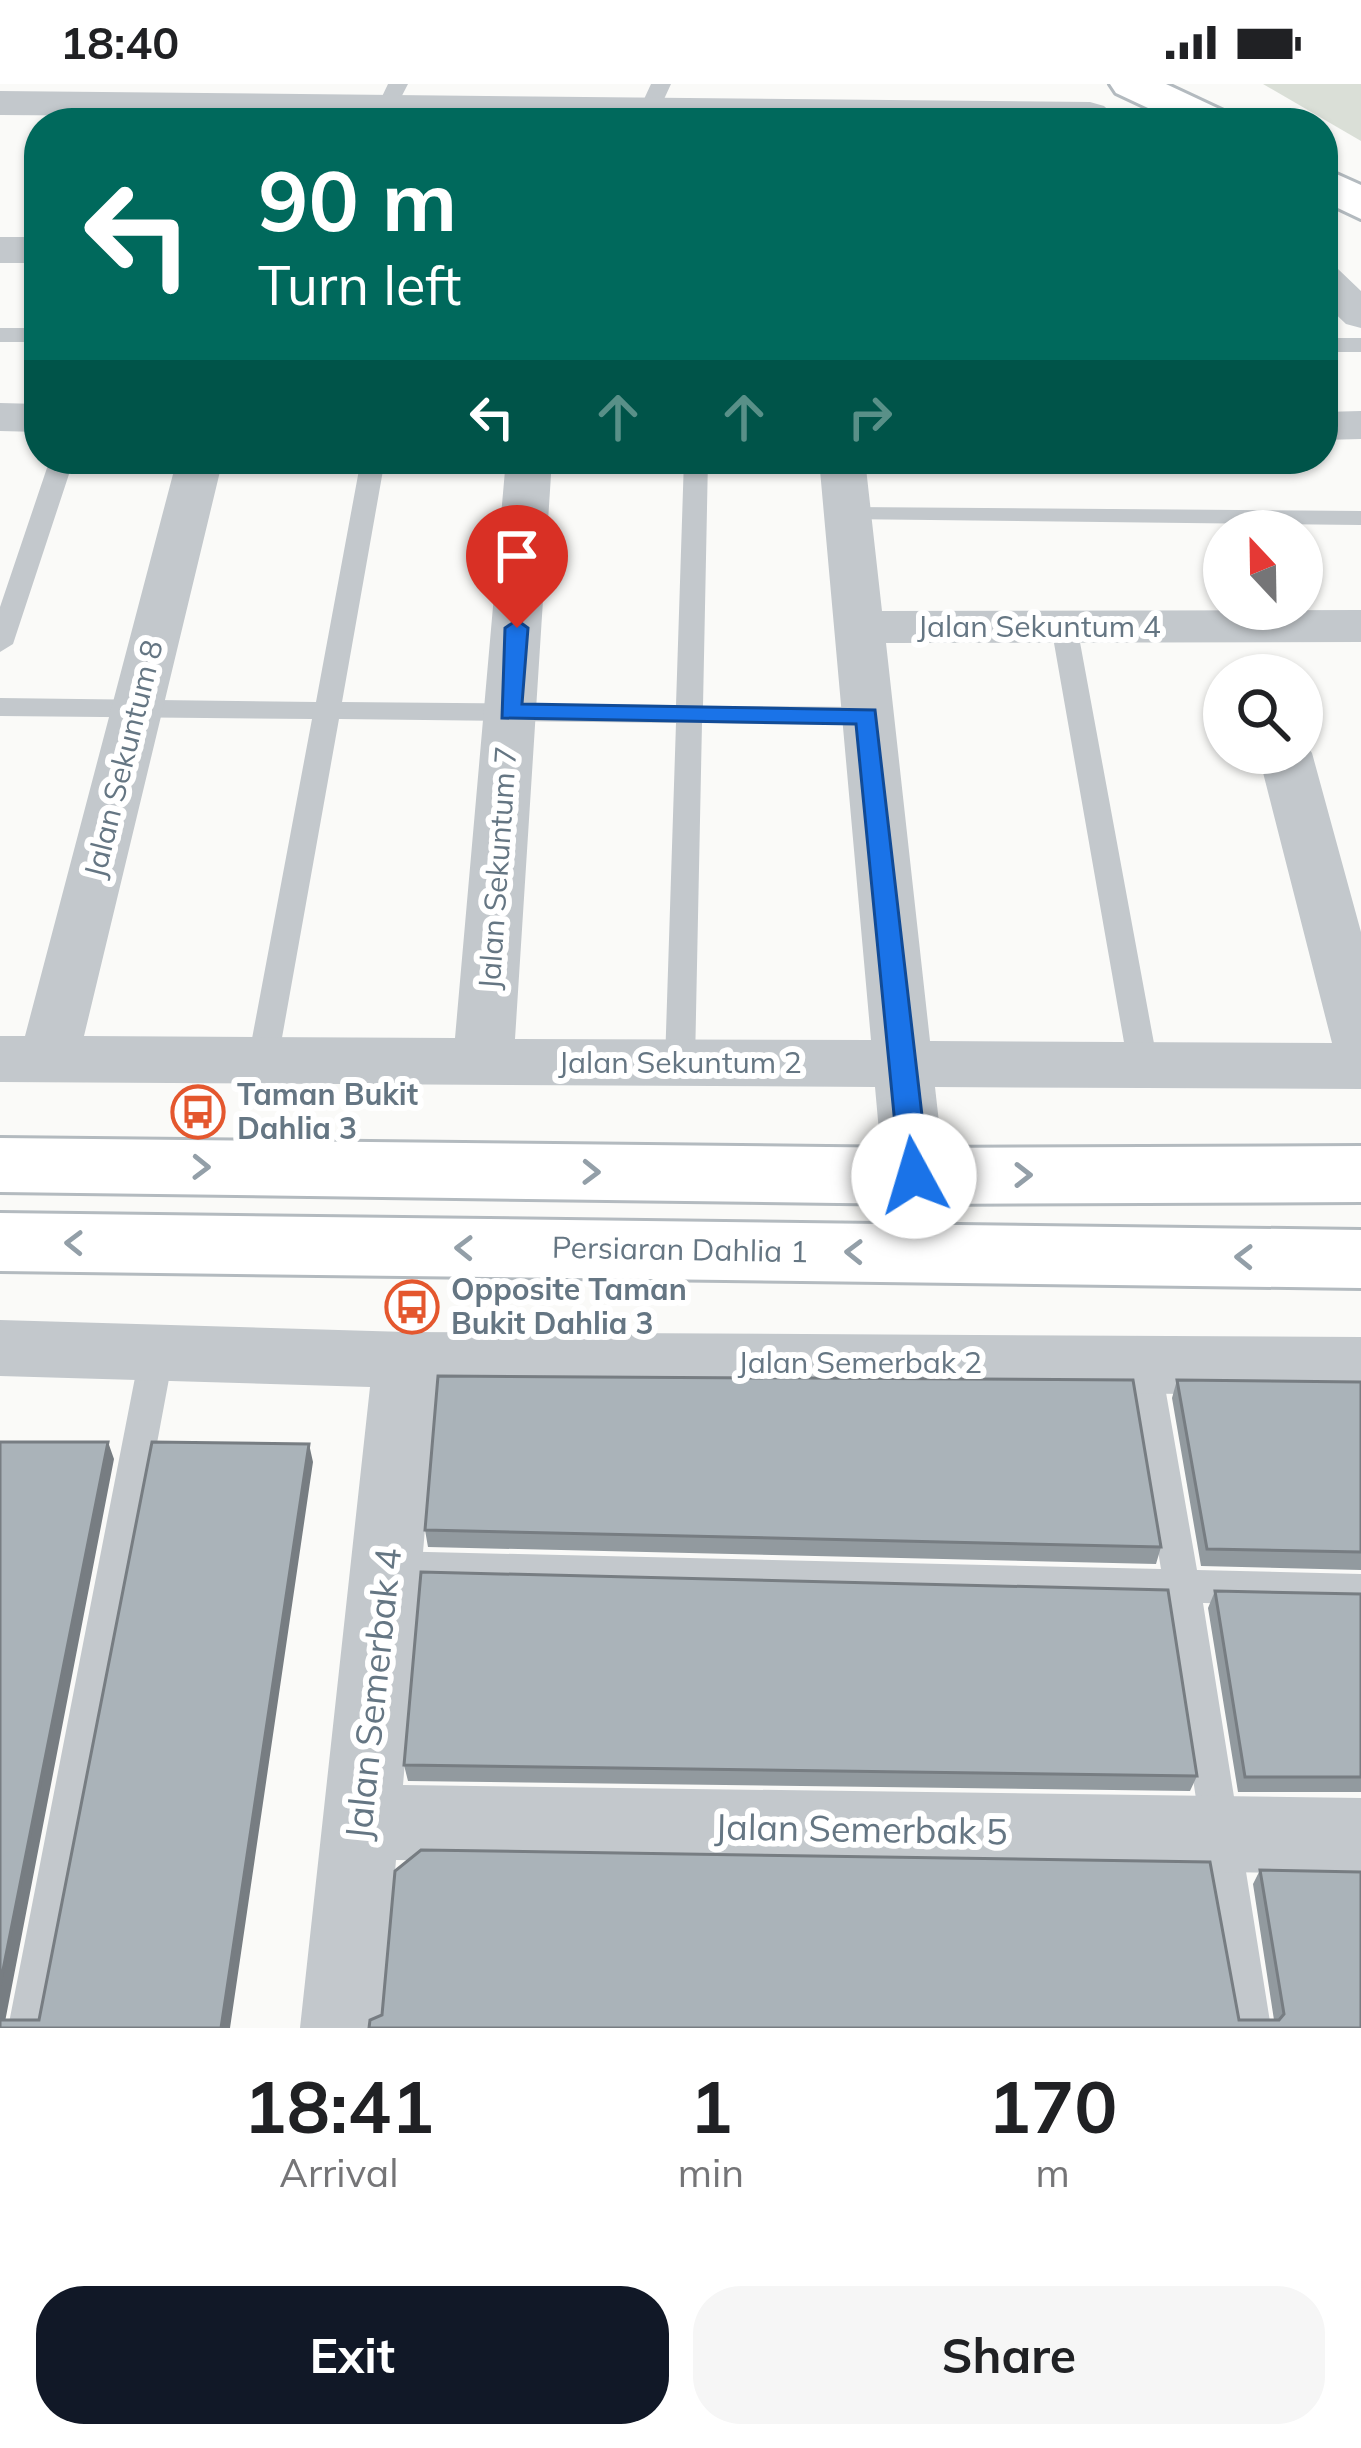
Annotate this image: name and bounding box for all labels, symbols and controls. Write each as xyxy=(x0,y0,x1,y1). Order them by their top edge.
text: 18:40 xyxy=(60,14,179,70)
text: 90 m xyxy=(258,147,457,252)
icon: left xyxy=(60,156,216,312)
text: Turn left xyxy=(258,251,461,319)
icon: left xyxy=(459,384,525,450)
icon: ahead xyxy=(585,384,651,450)
icon: ahead xyxy=(711,384,777,450)
icon: right xyxy=(837,384,903,450)
pin xyxy=(466,505,568,628)
north arrow xyxy=(1203,510,1323,630)
map controls xyxy=(1203,510,1323,774)
icon: arrive xyxy=(484,523,550,589)
street label: Jalan Sekuntum 4 xyxy=(917,607,1161,645)
street label: Jalan Sekuntum 8 xyxy=(75,636,171,882)
button: search xyxy=(1203,654,1323,774)
street label: Jalan Sekuntum 7 xyxy=(470,745,524,991)
street label: Jalan Sekuntum 2 xyxy=(558,1043,802,1081)
place label: Taman Bukit Dahlia 3 xyxy=(237,1075,418,1147)
bus stop icon: Taman Bukit Dahlia 3 xyxy=(170,1084,226,1140)
position arrow xyxy=(851,1113,977,1239)
one-way arrow xyxy=(192,1154,211,1180)
one-way arrow xyxy=(583,1159,601,1185)
one-way arrow xyxy=(1015,1162,1033,1188)
street label: Persiaran Dahlia 1 xyxy=(552,1228,808,1270)
one-way arrow xyxy=(64,1230,82,1256)
one-way arrow xyxy=(454,1235,473,1261)
one-way arrow xyxy=(844,1240,863,1266)
one-way arrow xyxy=(1234,1244,1252,1270)
place label: Opposite Taman Bukit Dahlia 3 xyxy=(451,1270,687,1342)
bus stop icon: Opposite Taman Bukit Dahlia 3 xyxy=(384,1279,440,1335)
street label: Jalan Semerbak 2 xyxy=(738,1343,982,1381)
street label: Jalan Semerbak 4 xyxy=(335,1546,410,1842)
street label: Jalan Semerbak 5 xyxy=(714,1803,1008,1854)
text: 18:41 xyxy=(244,2061,434,2151)
text: 1 xyxy=(689,2061,733,2151)
text: 170 xyxy=(988,2061,1117,2151)
text: Arrival xyxy=(279,2148,399,2197)
text: min xyxy=(678,2148,744,2197)
text: m xyxy=(1035,2148,1070,2197)
button: Exit xyxy=(36,2286,669,2424)
button: Share xyxy=(693,2286,1325,2424)

